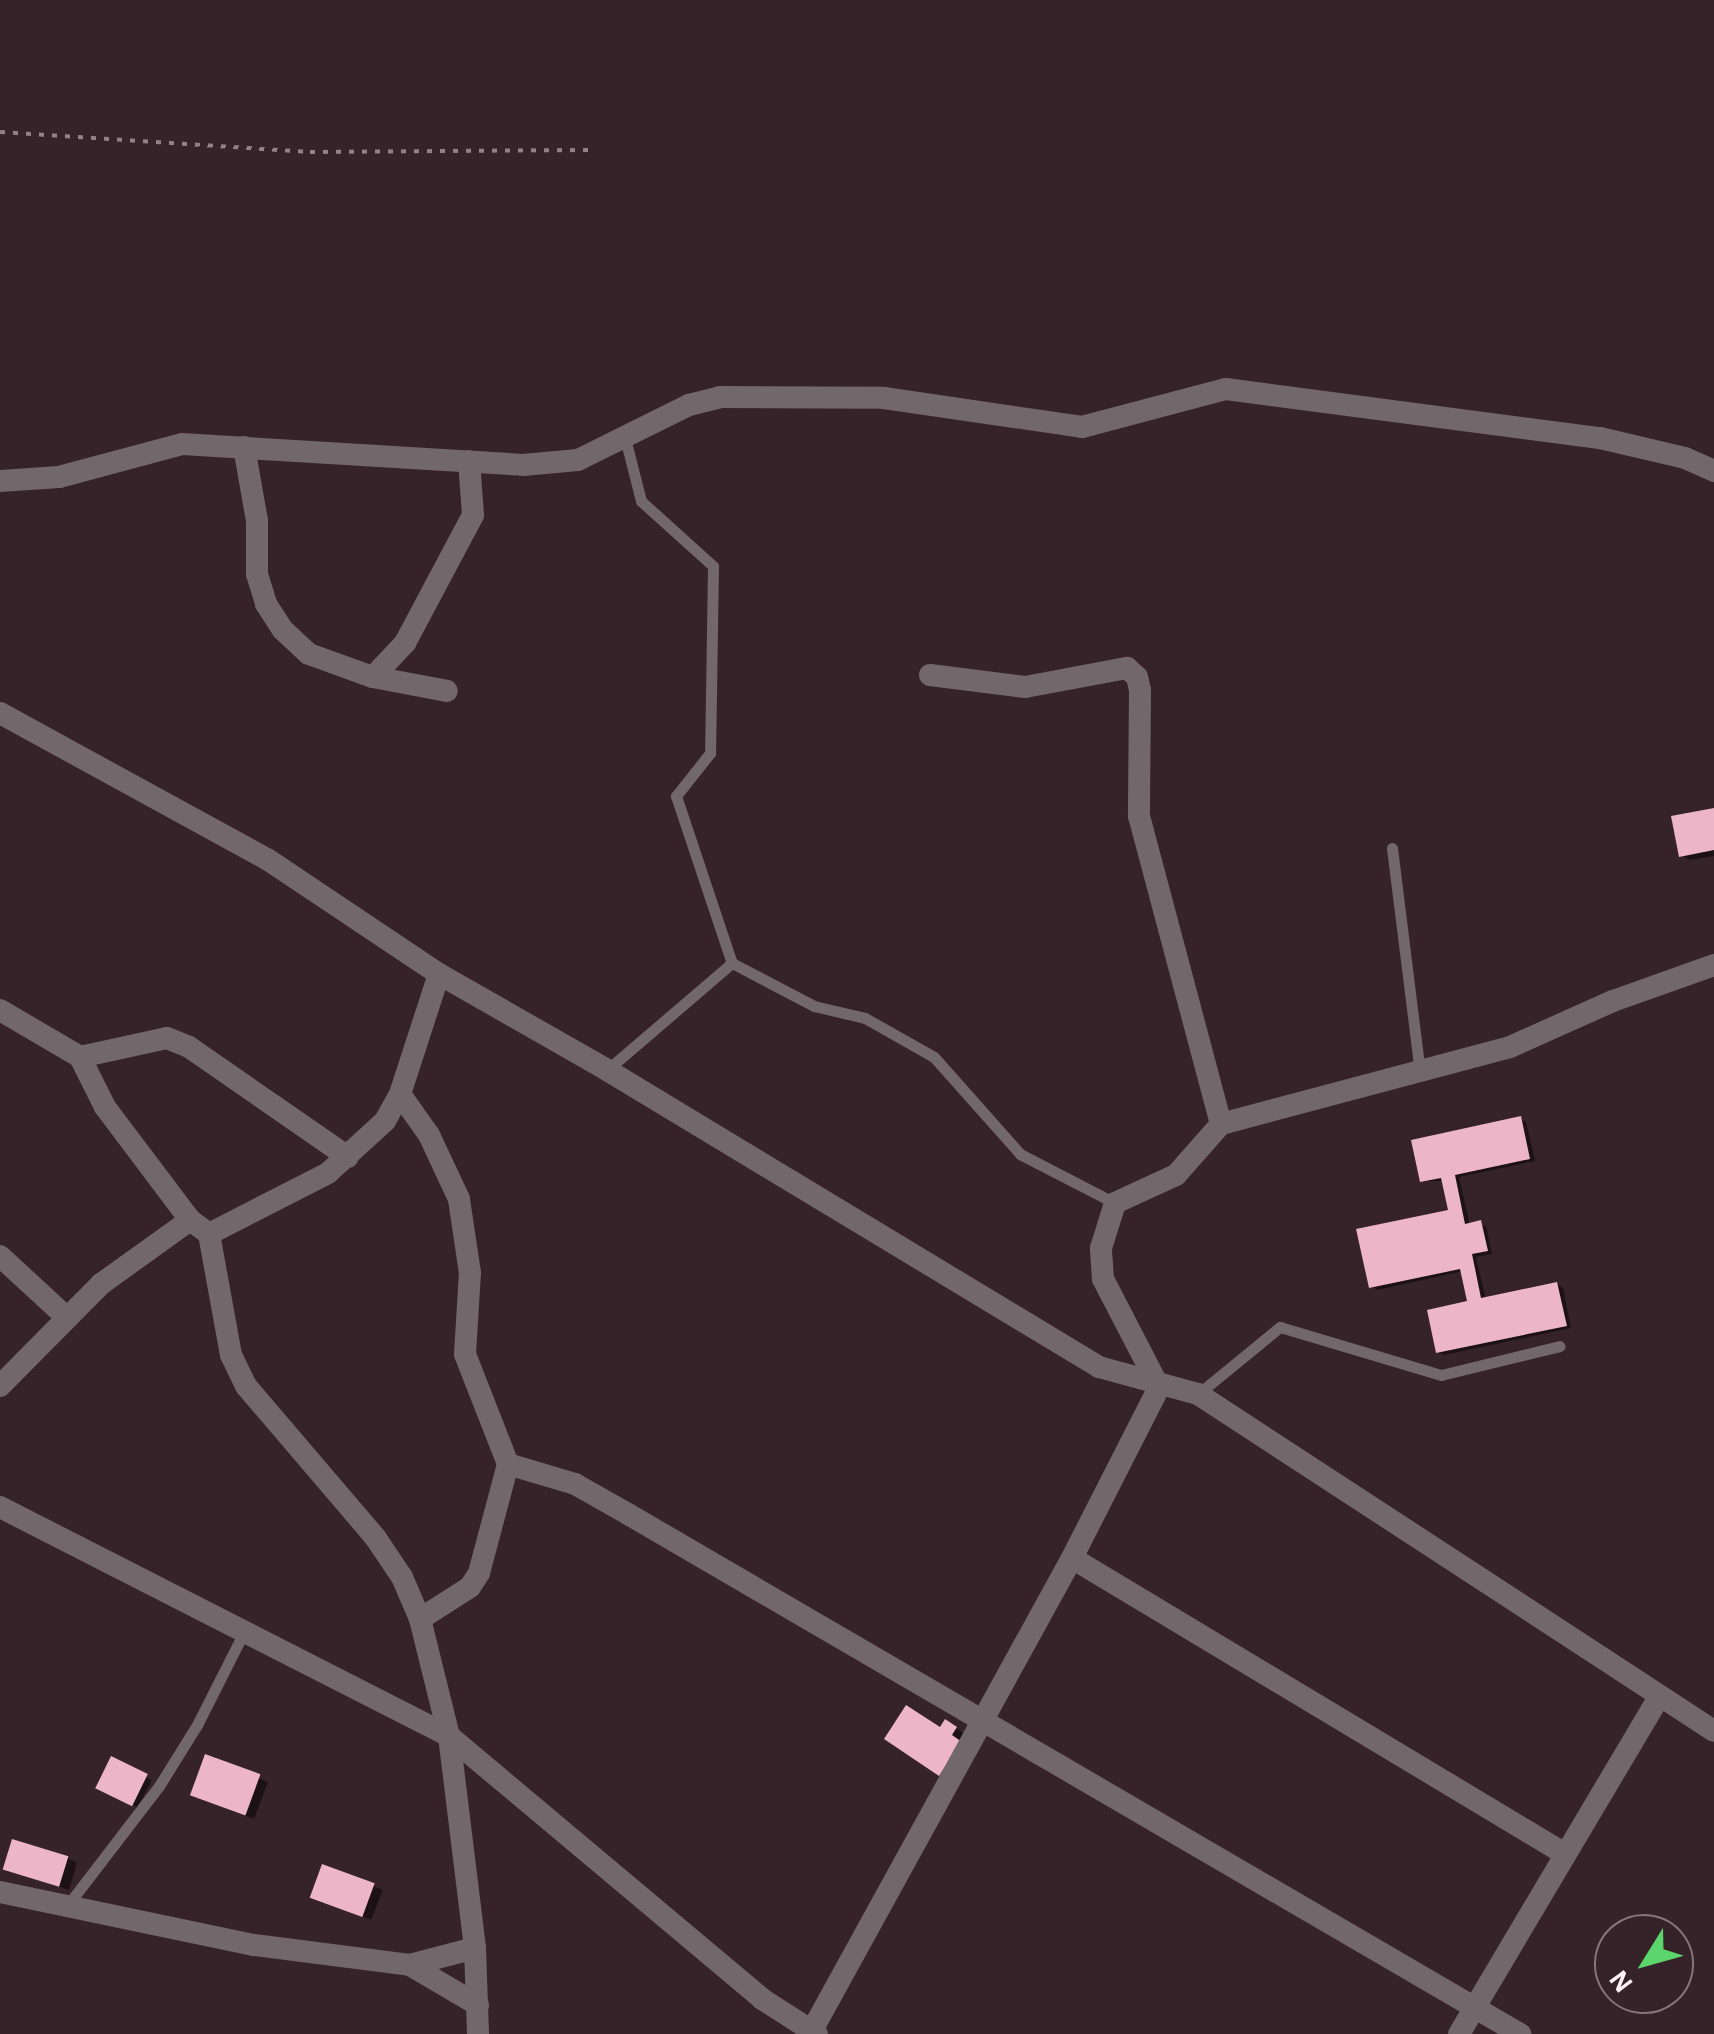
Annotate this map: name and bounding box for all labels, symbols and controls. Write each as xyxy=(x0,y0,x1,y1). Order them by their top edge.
north arrow xyxy=(1594,1914,1694,2014)
text: N xyxy=(1605,1965,1639,1997)

